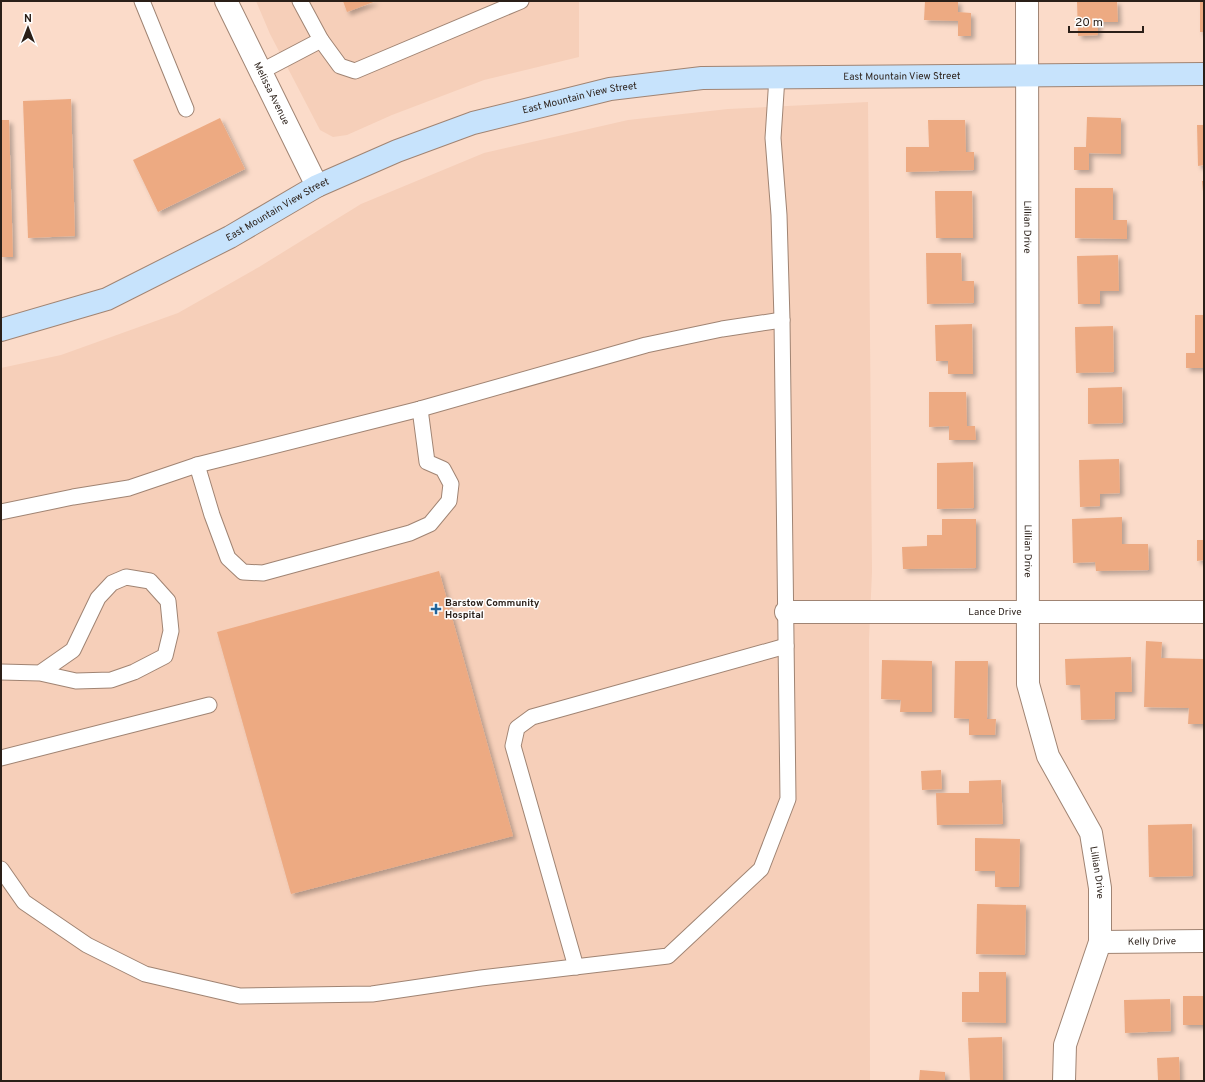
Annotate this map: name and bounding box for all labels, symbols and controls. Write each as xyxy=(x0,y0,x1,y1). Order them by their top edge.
north arrow xyxy=(8,8,48,48)
scale bar xyxy=(1069,8,1143,34)
text: N xyxy=(24,12,32,26)
text: 20 m xyxy=(1075,15,1103,31)
street label: Melissa Avenue xyxy=(250,60,292,127)
street label: East Mountain View Street xyxy=(843,69,961,83)
street label: East Mountain View Street xyxy=(521,79,638,117)
street label: East Mountain View Street xyxy=(224,175,331,245)
street label: Lillian Drive xyxy=(1021,200,1034,254)
street label: Lillian Drive xyxy=(1021,524,1034,578)
place label: Barstow Community Hospital xyxy=(445,597,540,622)
marker: Barstow Community Hospital xyxy=(430,603,442,615)
street label: Lance Drive xyxy=(968,606,1022,619)
street label: Lillian Drive xyxy=(1087,845,1107,899)
street label: Kelly Drive xyxy=(1128,935,1176,948)

